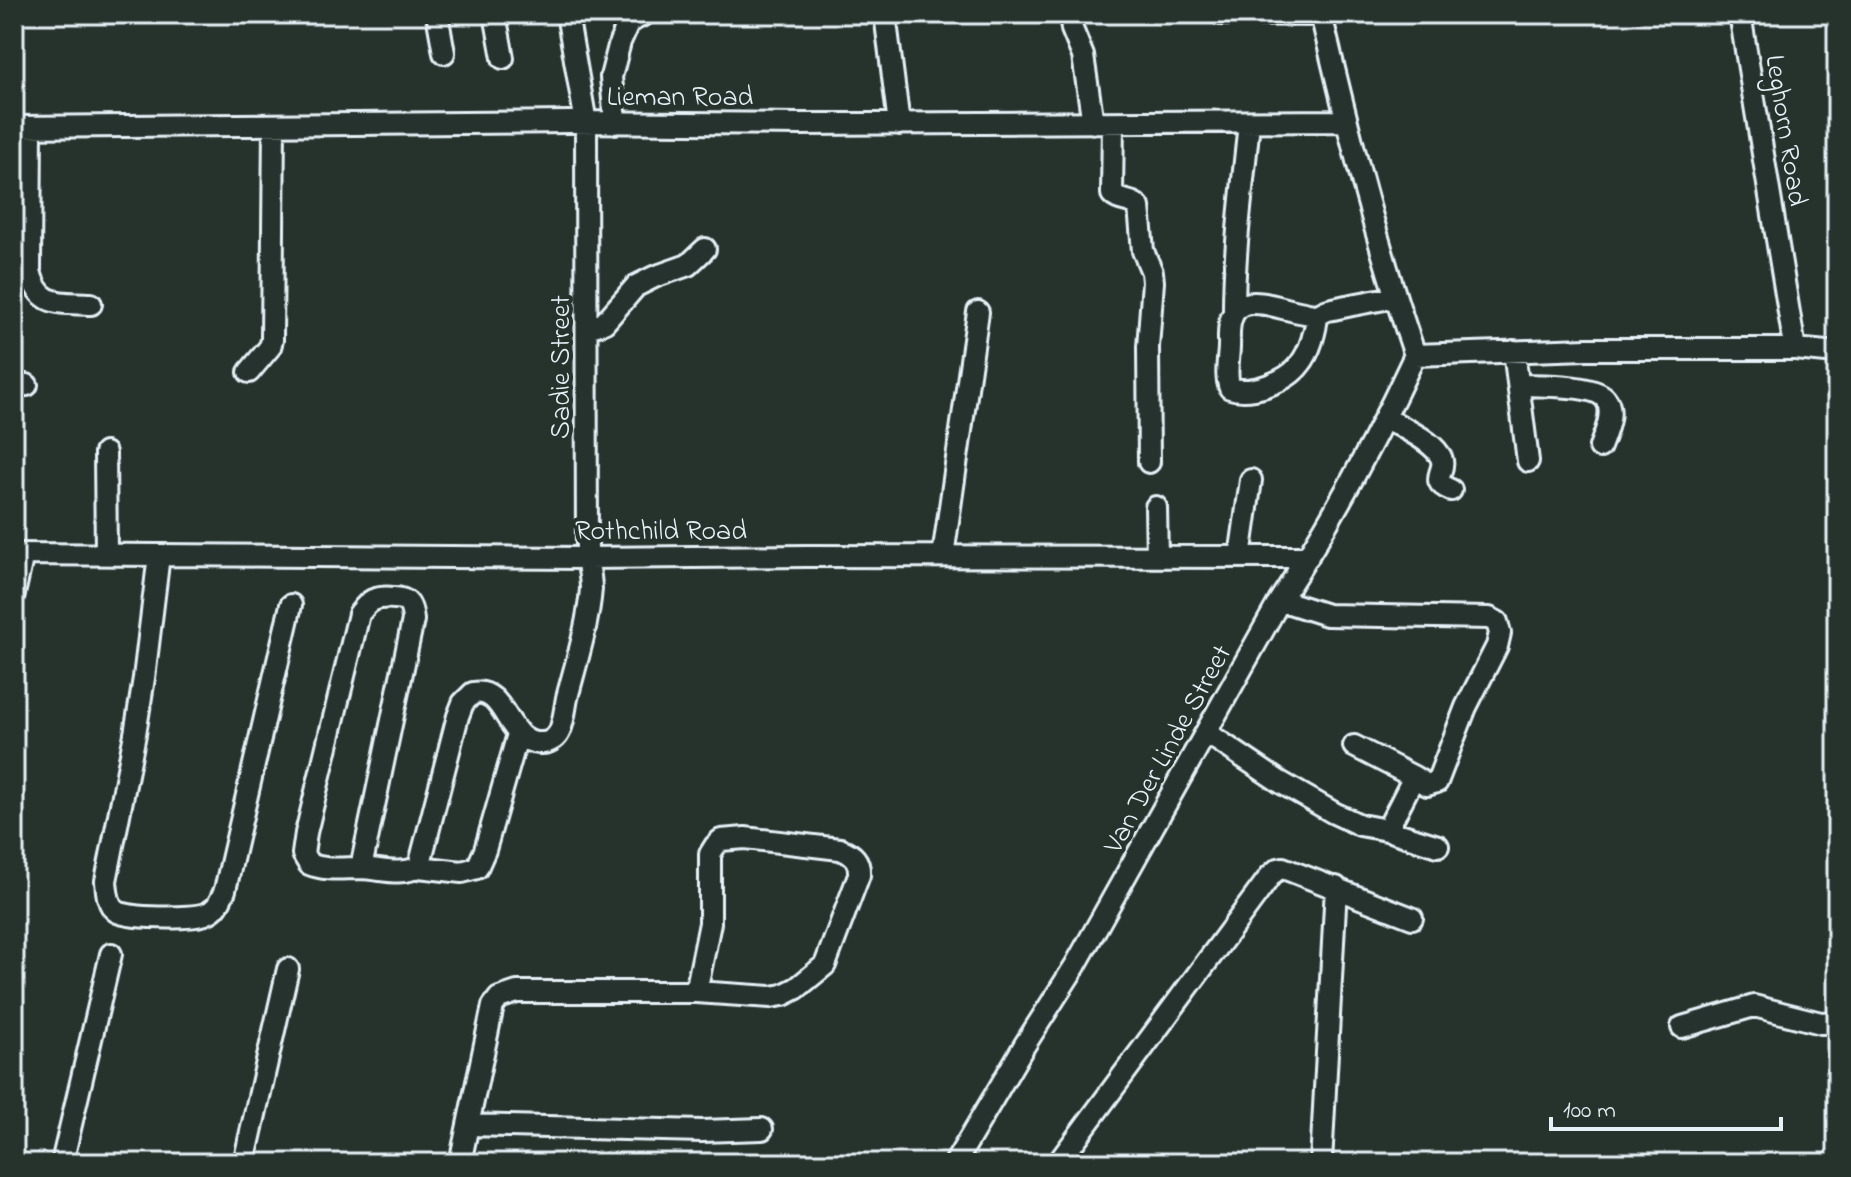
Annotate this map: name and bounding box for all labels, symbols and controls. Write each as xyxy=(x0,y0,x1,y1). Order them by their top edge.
street label: Leghorn Road xyxy=(1752,52,1817,209)
street label: Lieman Road xyxy=(607,78,754,119)
street label: Sadie Street xyxy=(542,295,583,439)
street label: Rothchild Road xyxy=(575,512,747,553)
street label: Van Der Linde Street xyxy=(1094,638,1243,862)
scale bar xyxy=(1551,1081,1781,1131)
text: 100 m xyxy=(1563,1094,1616,1129)

